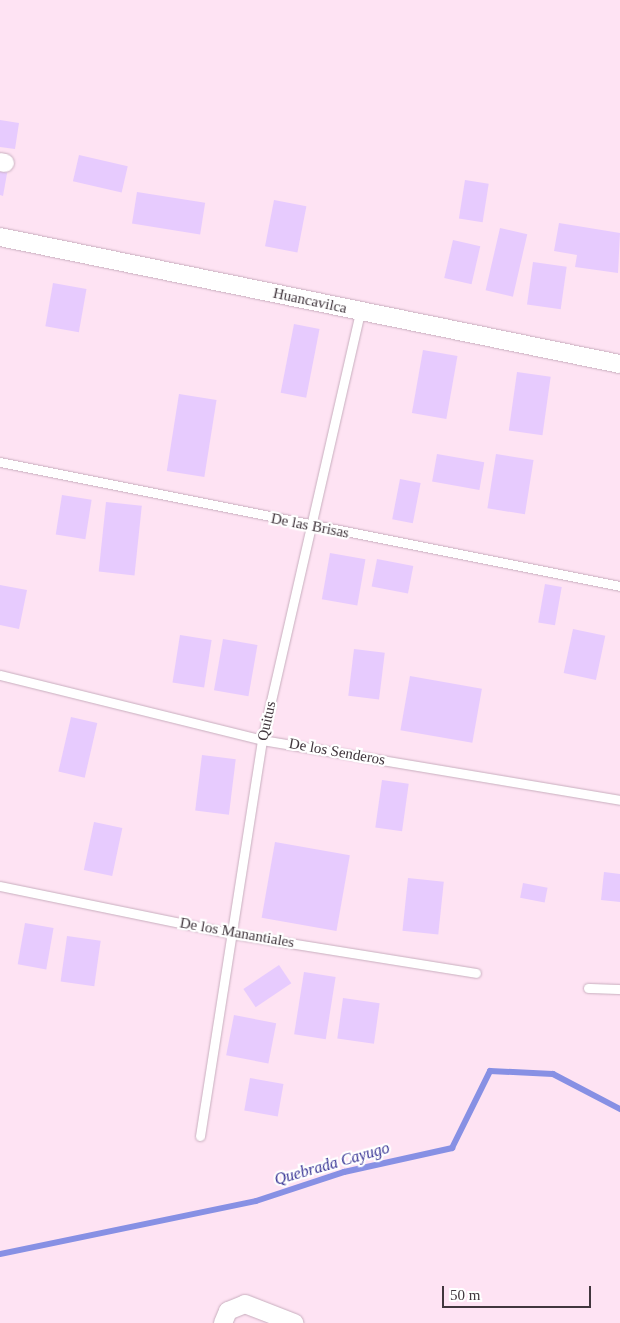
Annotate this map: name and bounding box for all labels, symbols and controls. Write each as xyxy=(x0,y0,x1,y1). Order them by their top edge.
street label: Huancavilca xyxy=(271,284,349,318)
street label: De las Brisas xyxy=(269,510,351,542)
street label: Quitus xyxy=(254,700,280,742)
street label: De los Senderos xyxy=(287,735,387,769)
street label: De los Manantiales xyxy=(178,914,296,952)
water label: Quebrada Cayugo xyxy=(272,1138,392,1190)
scale bar xyxy=(445,1276,594,1308)
text: 50 m xyxy=(450,1287,480,1303)

